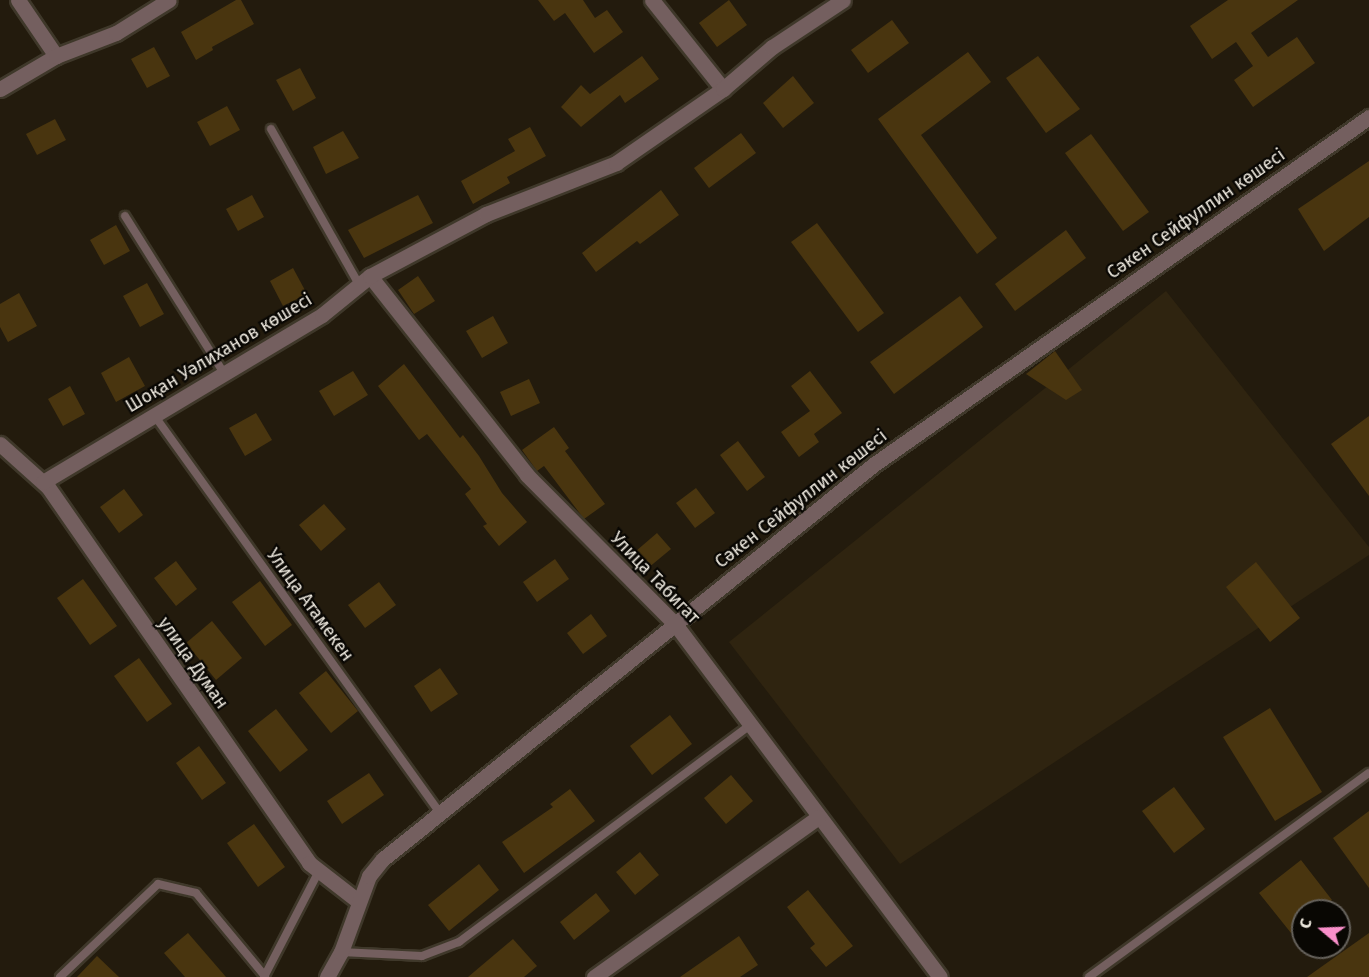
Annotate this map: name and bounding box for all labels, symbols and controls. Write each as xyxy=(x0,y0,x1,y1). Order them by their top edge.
street label: Сәкен Сейфуллин көшесі xyxy=(1103,144,1289,284)
street label: Шоқан Уәлиханов көшесі xyxy=(122,289,316,417)
street label: Сәкен Сейфуллин көшесі xyxy=(711,425,891,573)
street label: Улица Табигат xyxy=(606,528,704,628)
street label: Улица Атамекен xyxy=(262,544,358,666)
street label: улица Думан xyxy=(153,613,233,713)
north arrow xyxy=(1291,899,1351,959)
text: С xyxy=(1295,916,1316,931)

